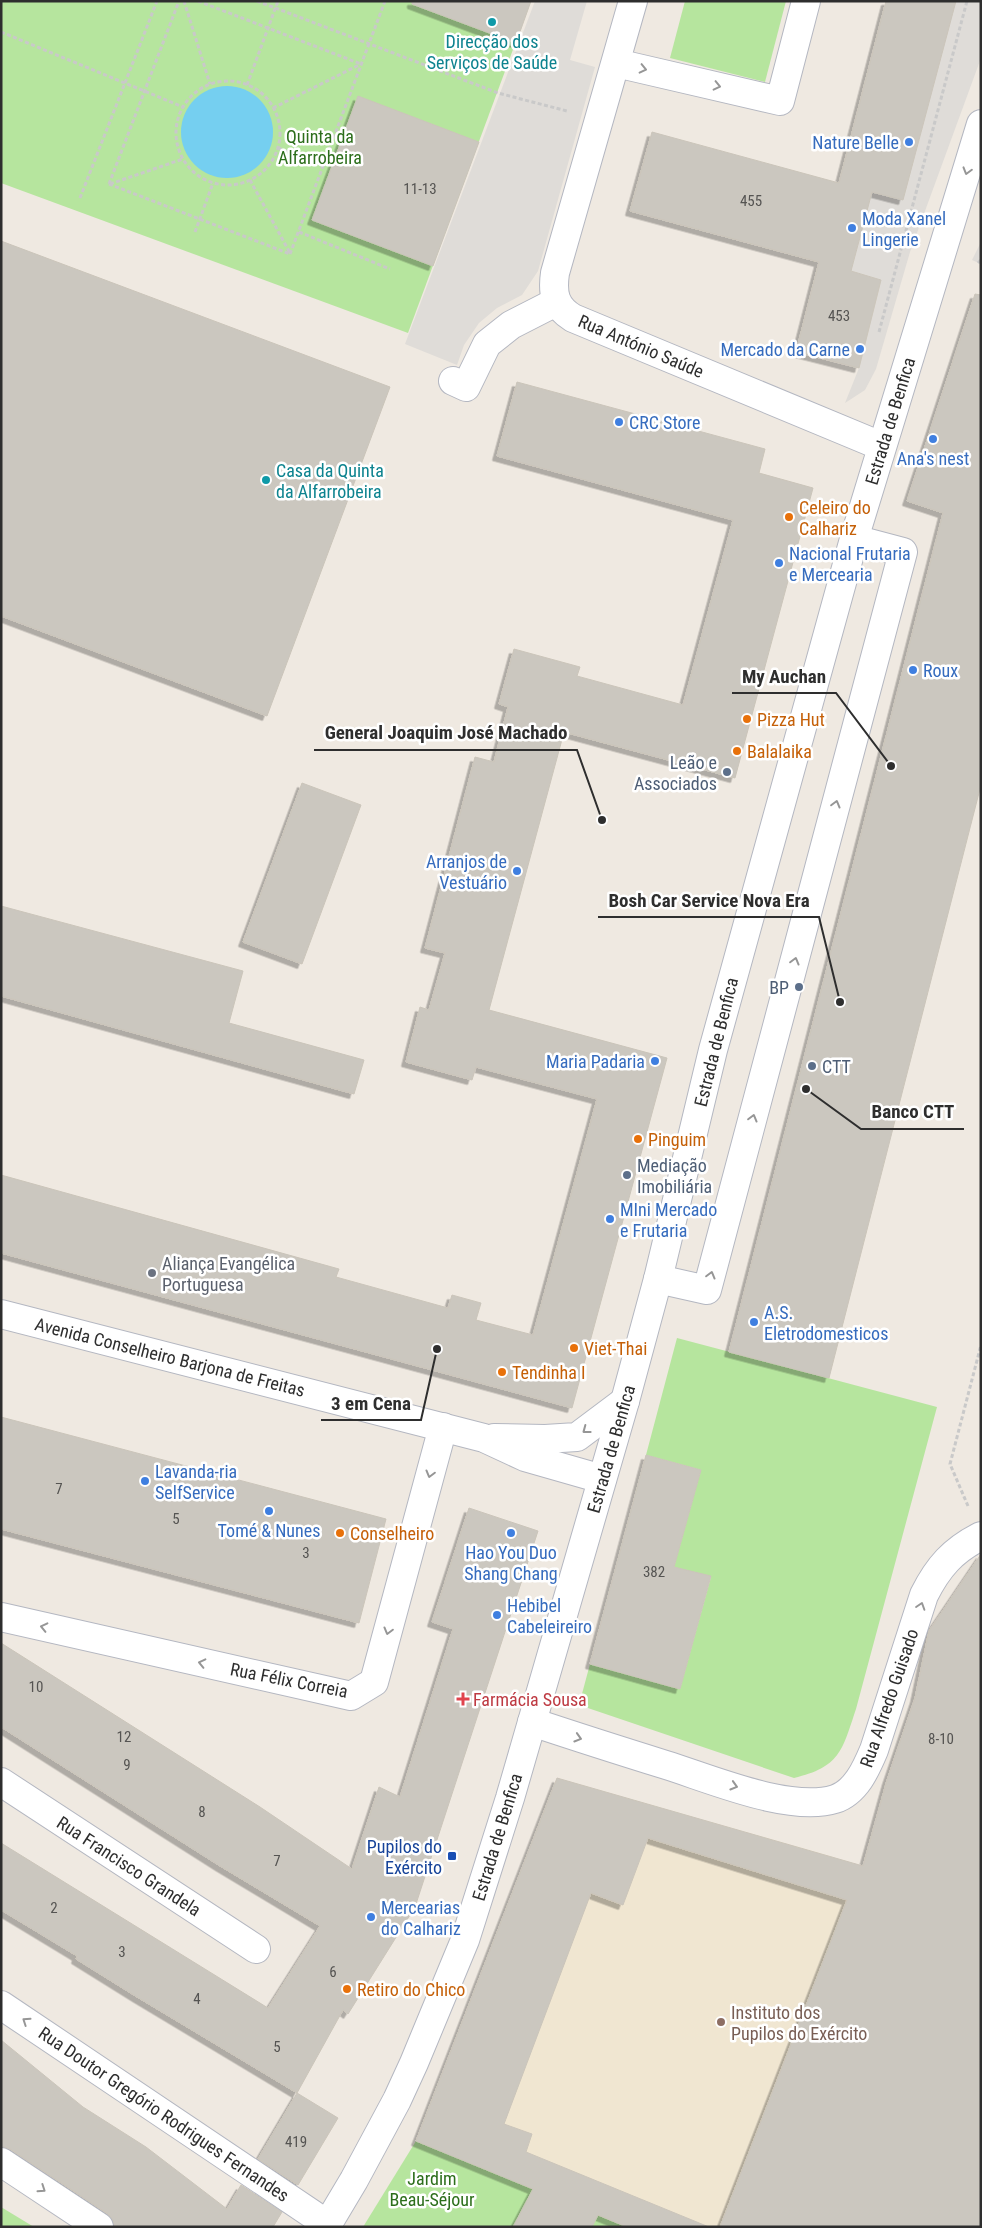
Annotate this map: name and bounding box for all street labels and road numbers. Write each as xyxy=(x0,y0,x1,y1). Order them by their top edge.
street label: Rua António Saúde xyxy=(575,310,707,382)
street label: Estrada de Benfica xyxy=(861,355,919,487)
street label: Estrada de Benfica xyxy=(690,975,742,1109)
street label: Avenida Conselheiro Barjona de Freitas xyxy=(33,1313,307,1401)
street label: Estrada de Benfica xyxy=(583,1383,639,1515)
street label: Rua Alfredo Guisado xyxy=(855,1626,923,1770)
street label: Rua Félix Correia xyxy=(228,1658,350,1702)
street label: Estrada de Benfica xyxy=(468,1771,526,1903)
street label: Rua Francisco Grandela xyxy=(53,1812,205,1920)
street label: Rua Doutor Gregório Rodrigues Fernandes xyxy=(35,2022,293,2206)

